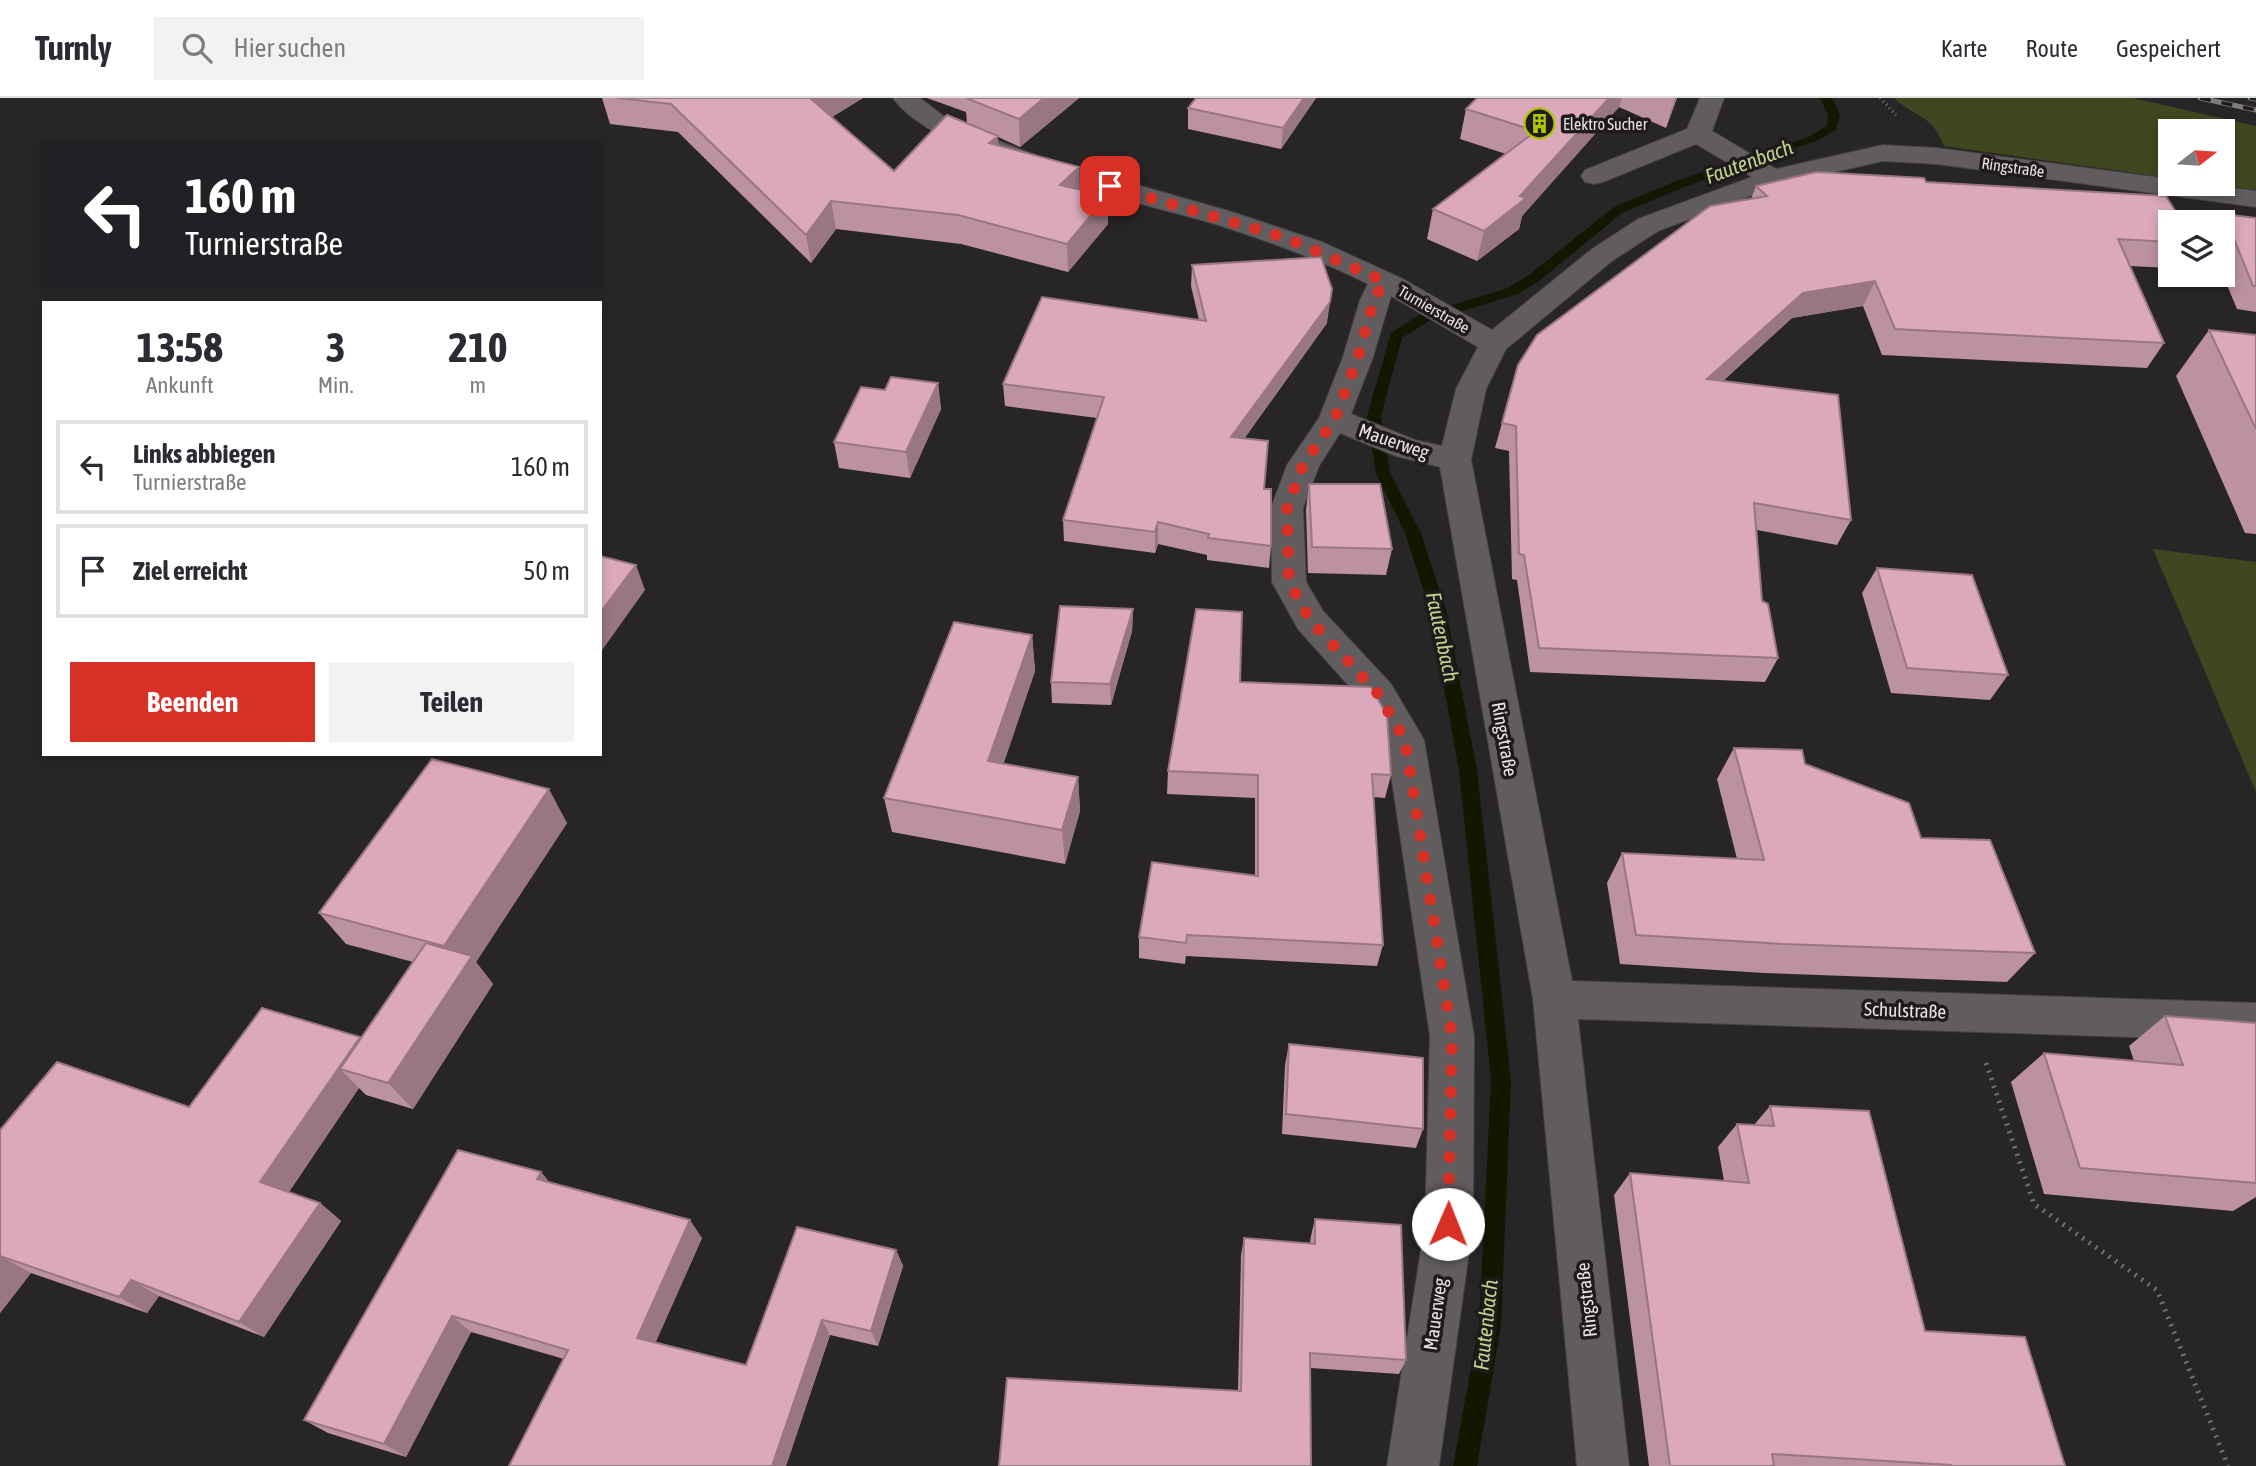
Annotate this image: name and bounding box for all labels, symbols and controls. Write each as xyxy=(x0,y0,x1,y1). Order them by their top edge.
search box xyxy=(154,17,644,80)
text: Turnly xyxy=(35,29,112,67)
icon: search xyxy=(178,29,216,67)
text: Hier suchen xyxy=(234,33,346,63)
text: Karte xyxy=(1941,35,1987,62)
text: Route xyxy=(2025,35,2078,62)
text: Gespeichert xyxy=(2116,35,2221,62)
building icon: Elektro Sucher xyxy=(1523,107,1557,141)
place label: Elektro Sucher xyxy=(1563,115,1648,133)
north arrow xyxy=(2158,119,2235,196)
map controls xyxy=(2158,119,2235,287)
water label: Fautenbach xyxy=(1702,134,1796,188)
street label: Ringstraße xyxy=(1980,154,2046,181)
pin xyxy=(1080,156,1140,216)
text: 160 m xyxy=(185,167,296,223)
icon: arrive xyxy=(1091,167,1129,205)
icon: left xyxy=(70,168,161,259)
button: layers xyxy=(2158,210,2235,287)
text: Turnierstraße xyxy=(185,225,343,262)
street label: Turnierstraße xyxy=(1395,281,1473,337)
text: 13:58 xyxy=(137,323,223,371)
text: 3 xyxy=(326,323,345,371)
text: 210 xyxy=(448,323,507,371)
text: Ankunft xyxy=(146,372,214,398)
text: Min. xyxy=(318,372,354,398)
text: m xyxy=(470,372,486,398)
street label: Mauerweg xyxy=(1356,419,1433,464)
text: Links abbiegen xyxy=(133,439,275,469)
icon: left xyxy=(74,448,112,486)
text: 160 m xyxy=(511,452,570,482)
text: Turnierstraße xyxy=(133,469,247,495)
icon: arrive xyxy=(74,552,112,590)
text: Ziel erreicht xyxy=(133,556,248,586)
text: 50 m xyxy=(523,556,570,586)
water label: Fautenbach xyxy=(1422,590,1464,684)
button: Beenden xyxy=(70,662,315,742)
button: Teilen xyxy=(329,662,574,742)
street label: Ringstraße xyxy=(1488,700,1522,778)
street label: Schulstraße xyxy=(1864,998,1946,1022)
position arrow xyxy=(1411,1187,1485,1261)
street label: Ringstraße xyxy=(1571,1262,1601,1338)
street label: Mauerweg xyxy=(1419,1276,1451,1352)
water label: Fautenbach xyxy=(1468,1278,1502,1371)

